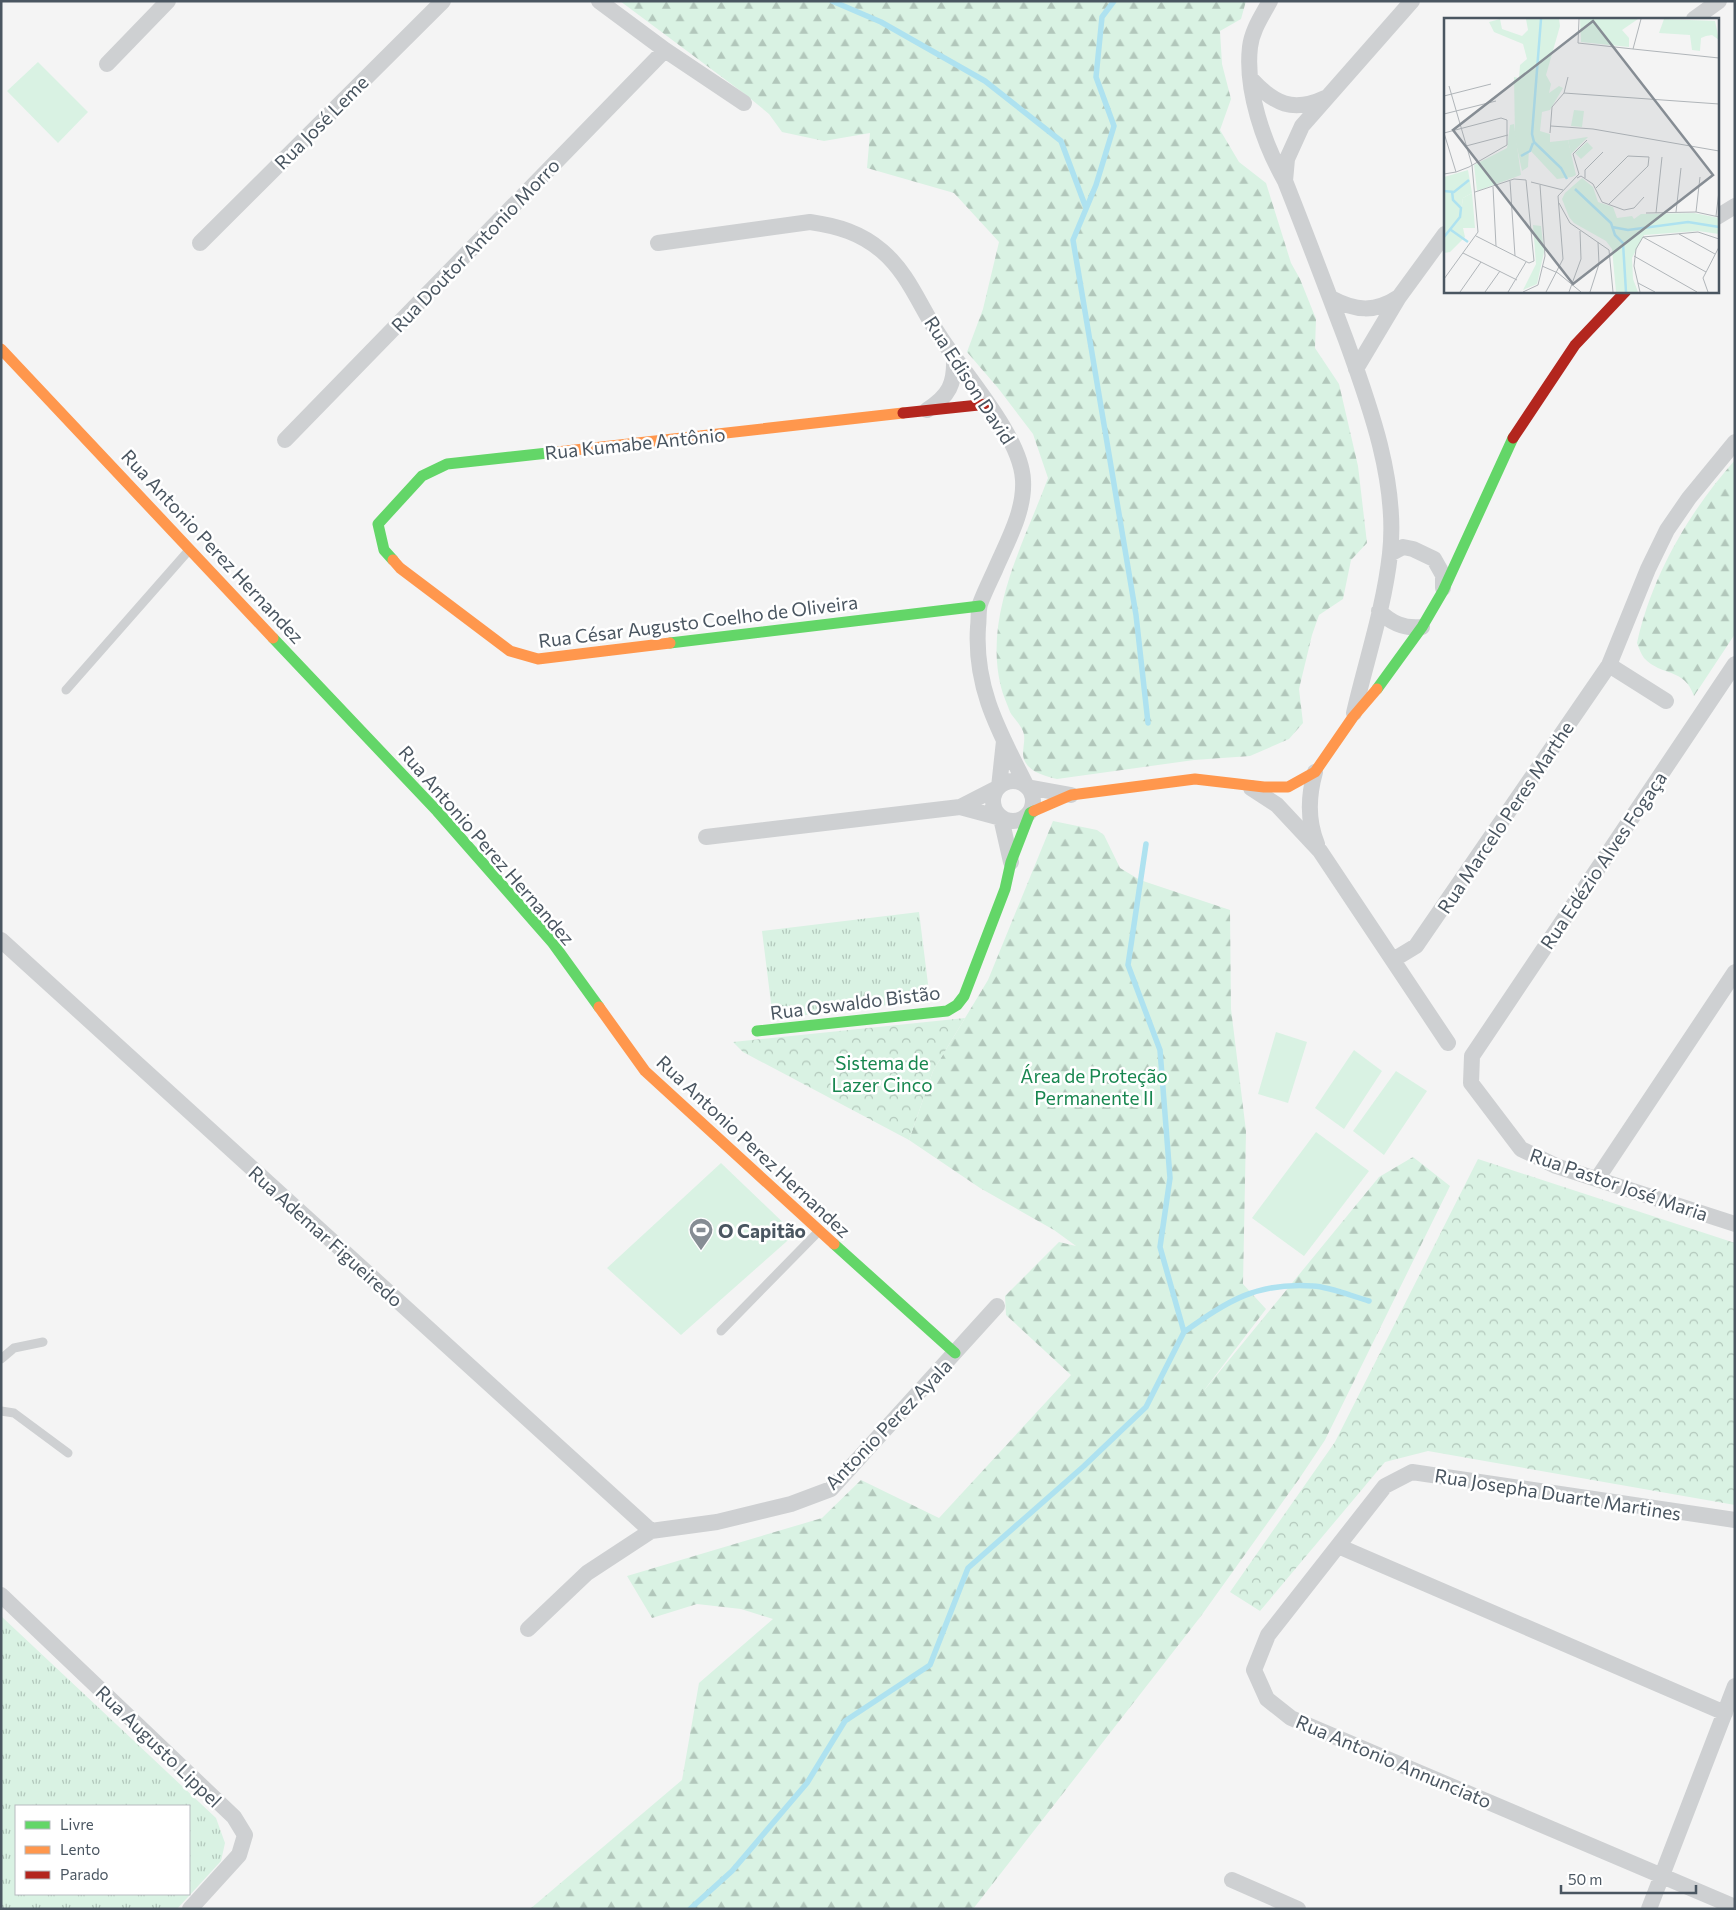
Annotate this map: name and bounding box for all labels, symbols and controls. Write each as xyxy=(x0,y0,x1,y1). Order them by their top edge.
inset map xyxy=(1444,18,1718,292)
street label: Rua José Leme xyxy=(269,70,373,174)
street label: Rua Doutor Antonio Morro xyxy=(386,153,564,337)
street label: Rua Edison David xyxy=(920,312,1020,448)
street label: Rua Kumabe Antônio xyxy=(544,422,726,464)
street label: Rua Antonio Perez Hernandez xyxy=(117,444,309,648)
street label: Rua César Augusto Coelho de Oliveira xyxy=(537,590,859,652)
street label: Rua Marcelo Peres Marthe xyxy=(1432,717,1578,917)
street label: Rua Antonio Perez Hernandez xyxy=(394,741,580,949)
street label: Rua Edézio Alves Fogaça xyxy=(1535,767,1671,953)
street label: Rua Oswaldo Bistão xyxy=(769,980,941,1024)
street label: Rua Antonio Perez Hernandez xyxy=(652,1050,856,1242)
park label: Sistema de Lazer Cinco xyxy=(831,1051,933,1096)
park label: Área de Proteção Permanente II xyxy=(1020,1064,1168,1109)
street label: Rua Pastor José Maria xyxy=(1527,1143,1711,1225)
street label: Rua Ademar Figueiredo xyxy=(244,1161,408,1311)
sports icon: O Capitão xyxy=(688,1217,714,1251)
place label: O Capitão xyxy=(718,1219,806,1242)
street label: Antonio Perez Ayala xyxy=(820,1354,956,1494)
street label: Rua Josepha Duarte Martines xyxy=(1433,1463,1683,1525)
street label: Rua Augusto Lippel xyxy=(91,1680,227,1812)
street label: Rua Antonio Annunciato xyxy=(1293,1709,1495,1813)
legend xyxy=(15,1805,190,1895)
text: Livre xyxy=(60,1815,94,1833)
text: Lento xyxy=(60,1840,100,1858)
scale bar xyxy=(1561,1862,1696,1894)
text: Parado xyxy=(60,1865,109,1883)
text: 50 m xyxy=(1568,1870,1602,1888)

